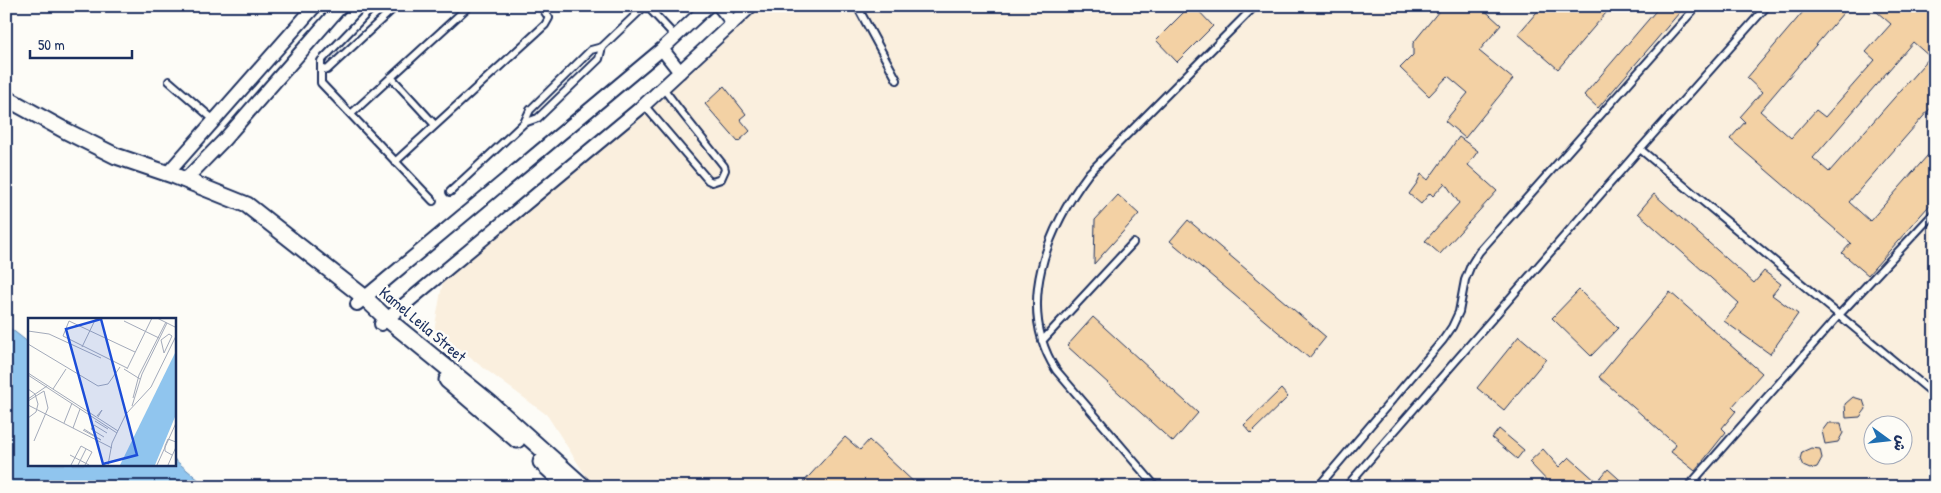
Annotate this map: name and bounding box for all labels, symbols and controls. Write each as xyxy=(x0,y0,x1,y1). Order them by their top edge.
scale bar xyxy=(30,28,132,60)
text: 50 m xyxy=(38,34,65,55)
street label: Kamel Leila Street xyxy=(375,281,472,367)
inset map xyxy=(28,318,175,466)
north arrow xyxy=(1864,416,1914,466)
text: ش xyxy=(1890,434,1912,453)

